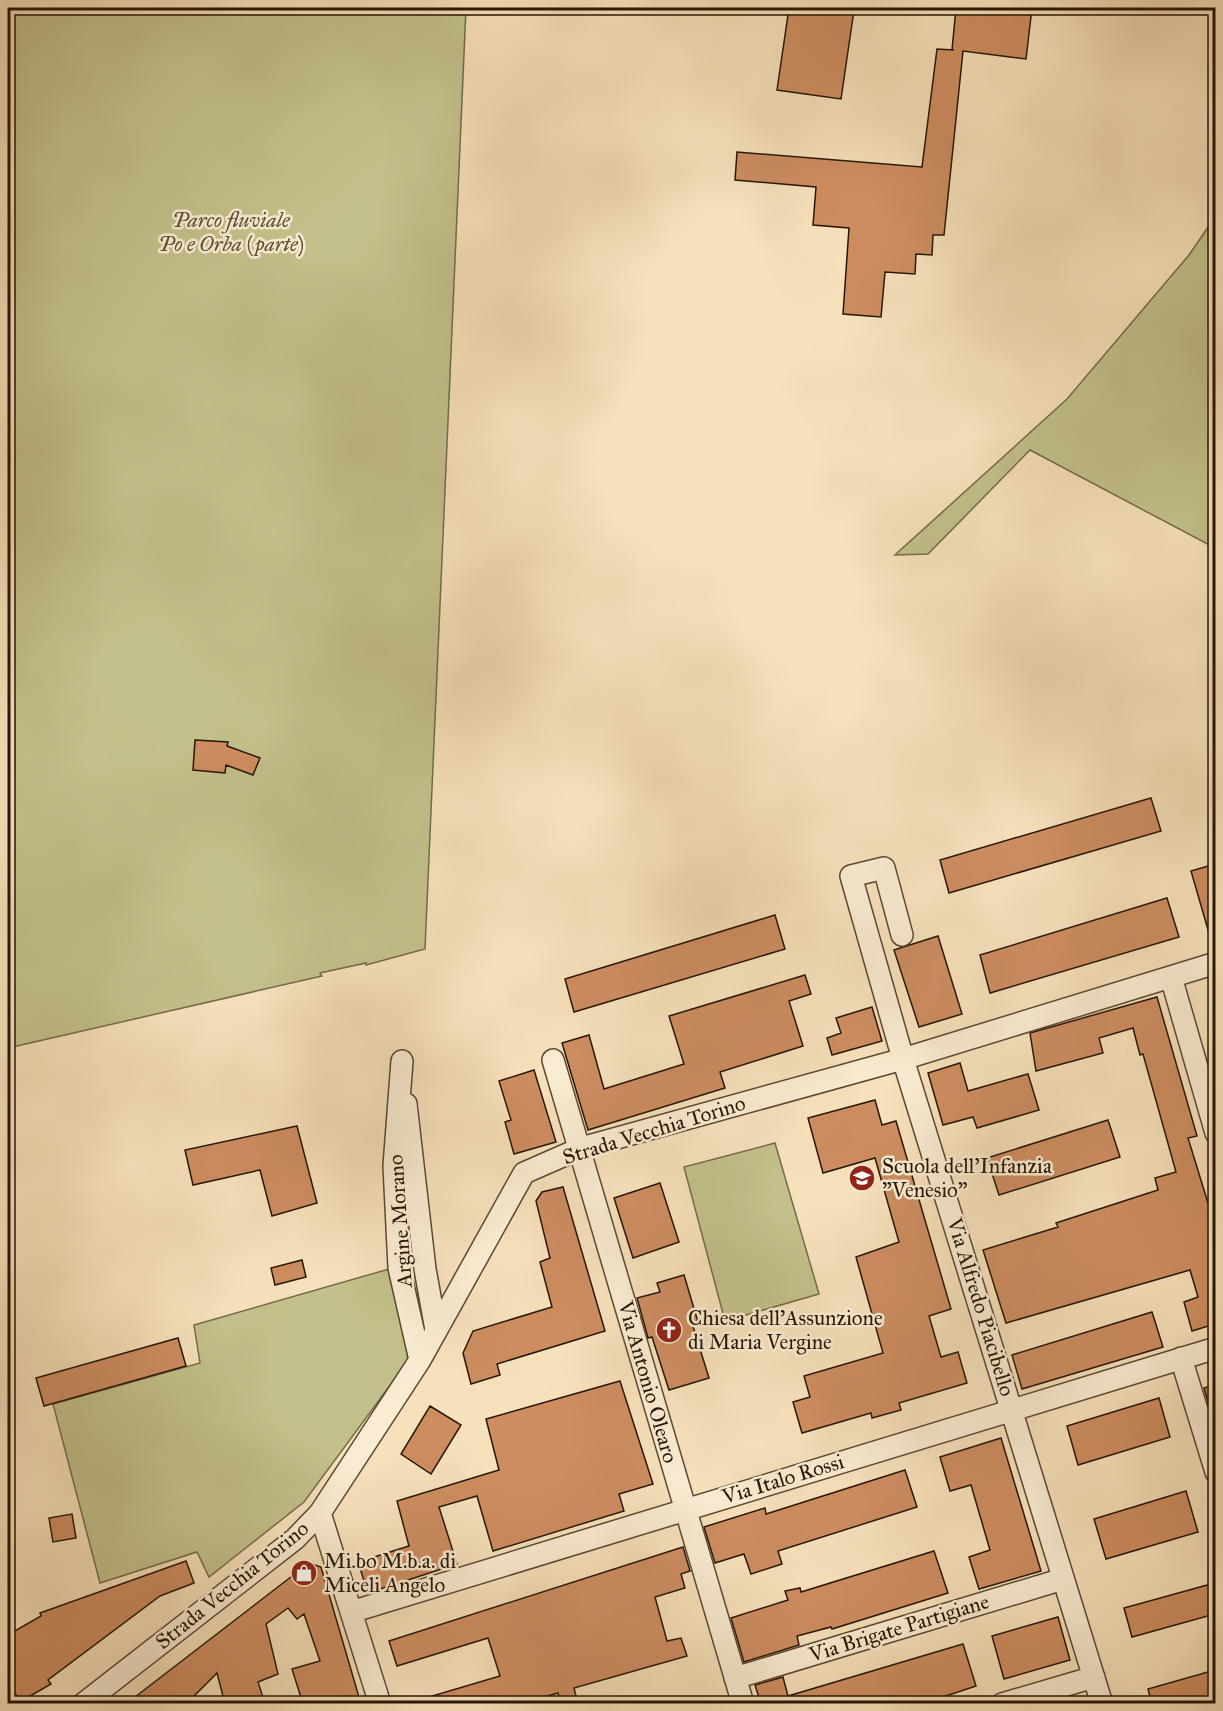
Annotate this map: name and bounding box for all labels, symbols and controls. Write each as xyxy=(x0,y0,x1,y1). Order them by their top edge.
park label: Parco fluviale Po e Orba (parte) xyxy=(158,207,304,257)
street label: Strada Vecchia Torino xyxy=(560,1090,749,1170)
street label: Argine Morano xyxy=(382,1153,418,1289)
place label: Scuola dell'Infanzia "Venesio" xyxy=(882,1153,1052,1203)
school or university icon: Scuola dell'Infanzia "Venesio" xyxy=(847,1163,877,1193)
street label: Via Alfredo Piacibello xyxy=(941,1214,1021,1400)
street label: Via Antonio Olearo xyxy=(612,1297,684,1466)
place label: Chiesa dell'Assunzione di Maria Vergine xyxy=(688,1305,883,1355)
church icon: Chiesa dell'Assunzione di Maria Vergine xyxy=(654,1315,684,1345)
street label: Via Italo Rossi xyxy=(718,1448,847,1510)
street label: Strada Vecchia Torino xyxy=(150,1515,314,1655)
place label: Mi.bo M.b.a. di Miceli Angelo xyxy=(324,1548,456,1598)
shop icon: Mi.bo M.b.a. di Miceli Angelo xyxy=(289,1558,319,1588)
street label: Via Brigate Partigiane xyxy=(805,1588,992,1668)

